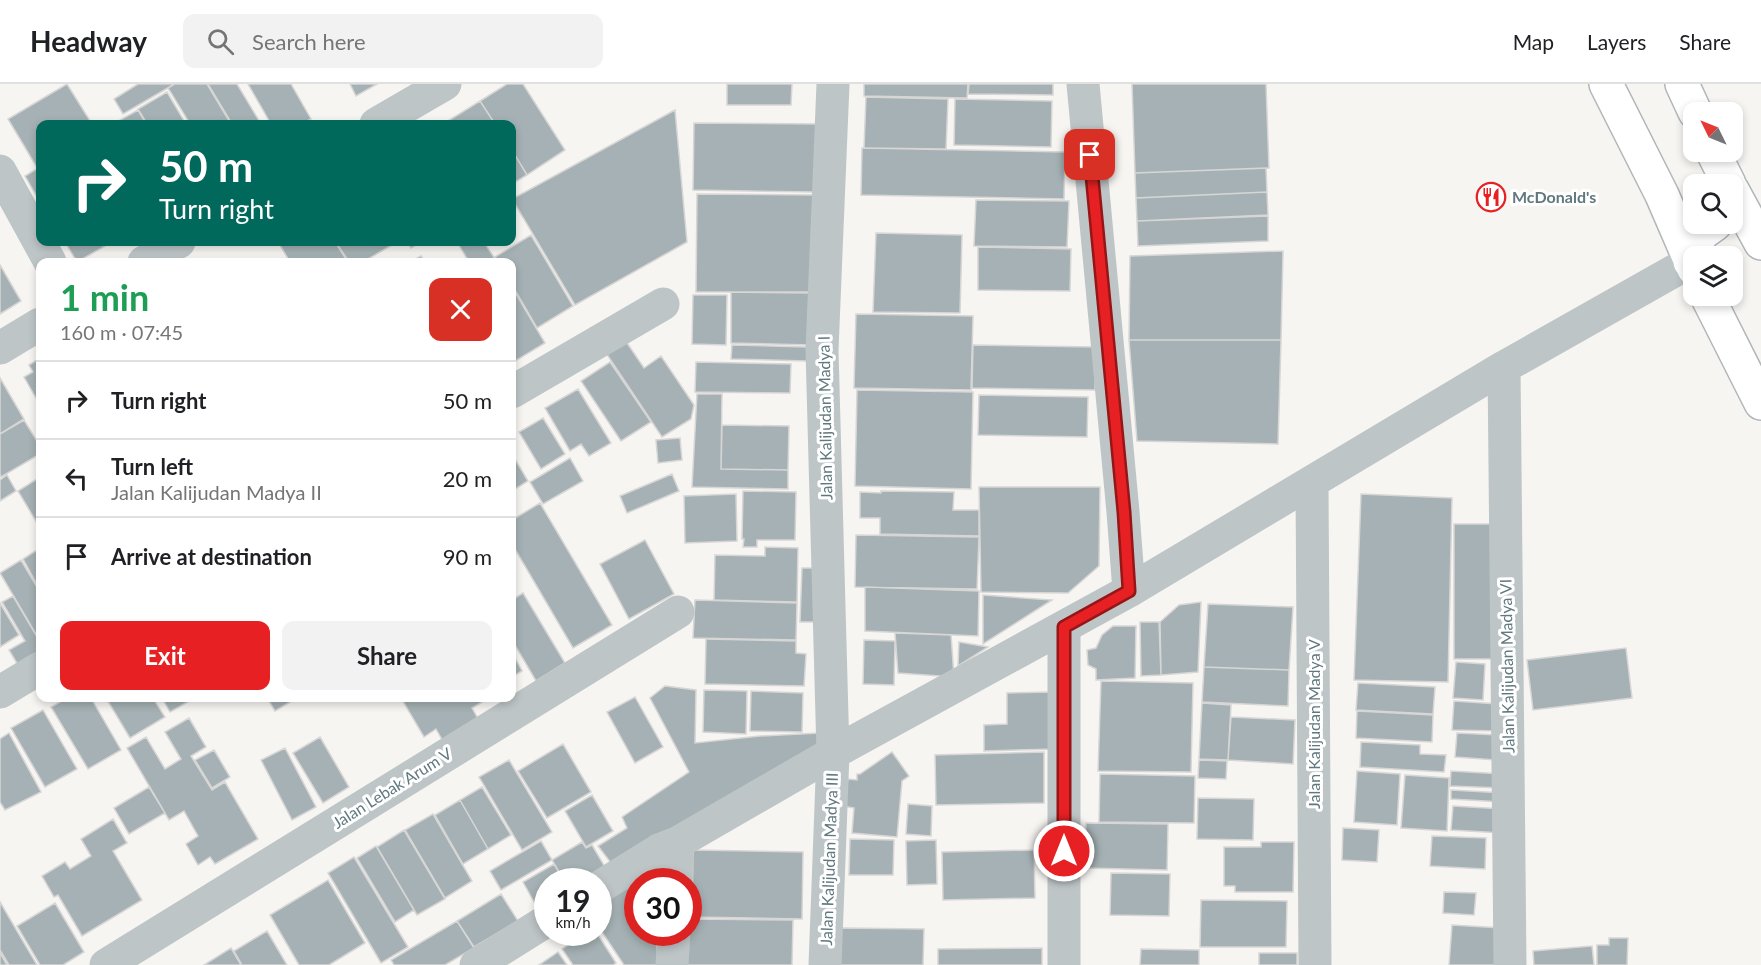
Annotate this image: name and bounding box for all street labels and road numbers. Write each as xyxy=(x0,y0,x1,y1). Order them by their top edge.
street label: Jalan Kalijudan Madya I xyxy=(814,336,835,500)
street label: Jalan Kalijudan Madya VI xyxy=(1495,579,1518,753)
street label: Jalan Kalijudan Madya V xyxy=(1304,639,1323,809)
street label: Jalan Lebak Arum V xyxy=(329,743,455,832)
street label: Jalan Kalijudan Madya III xyxy=(816,772,841,946)

